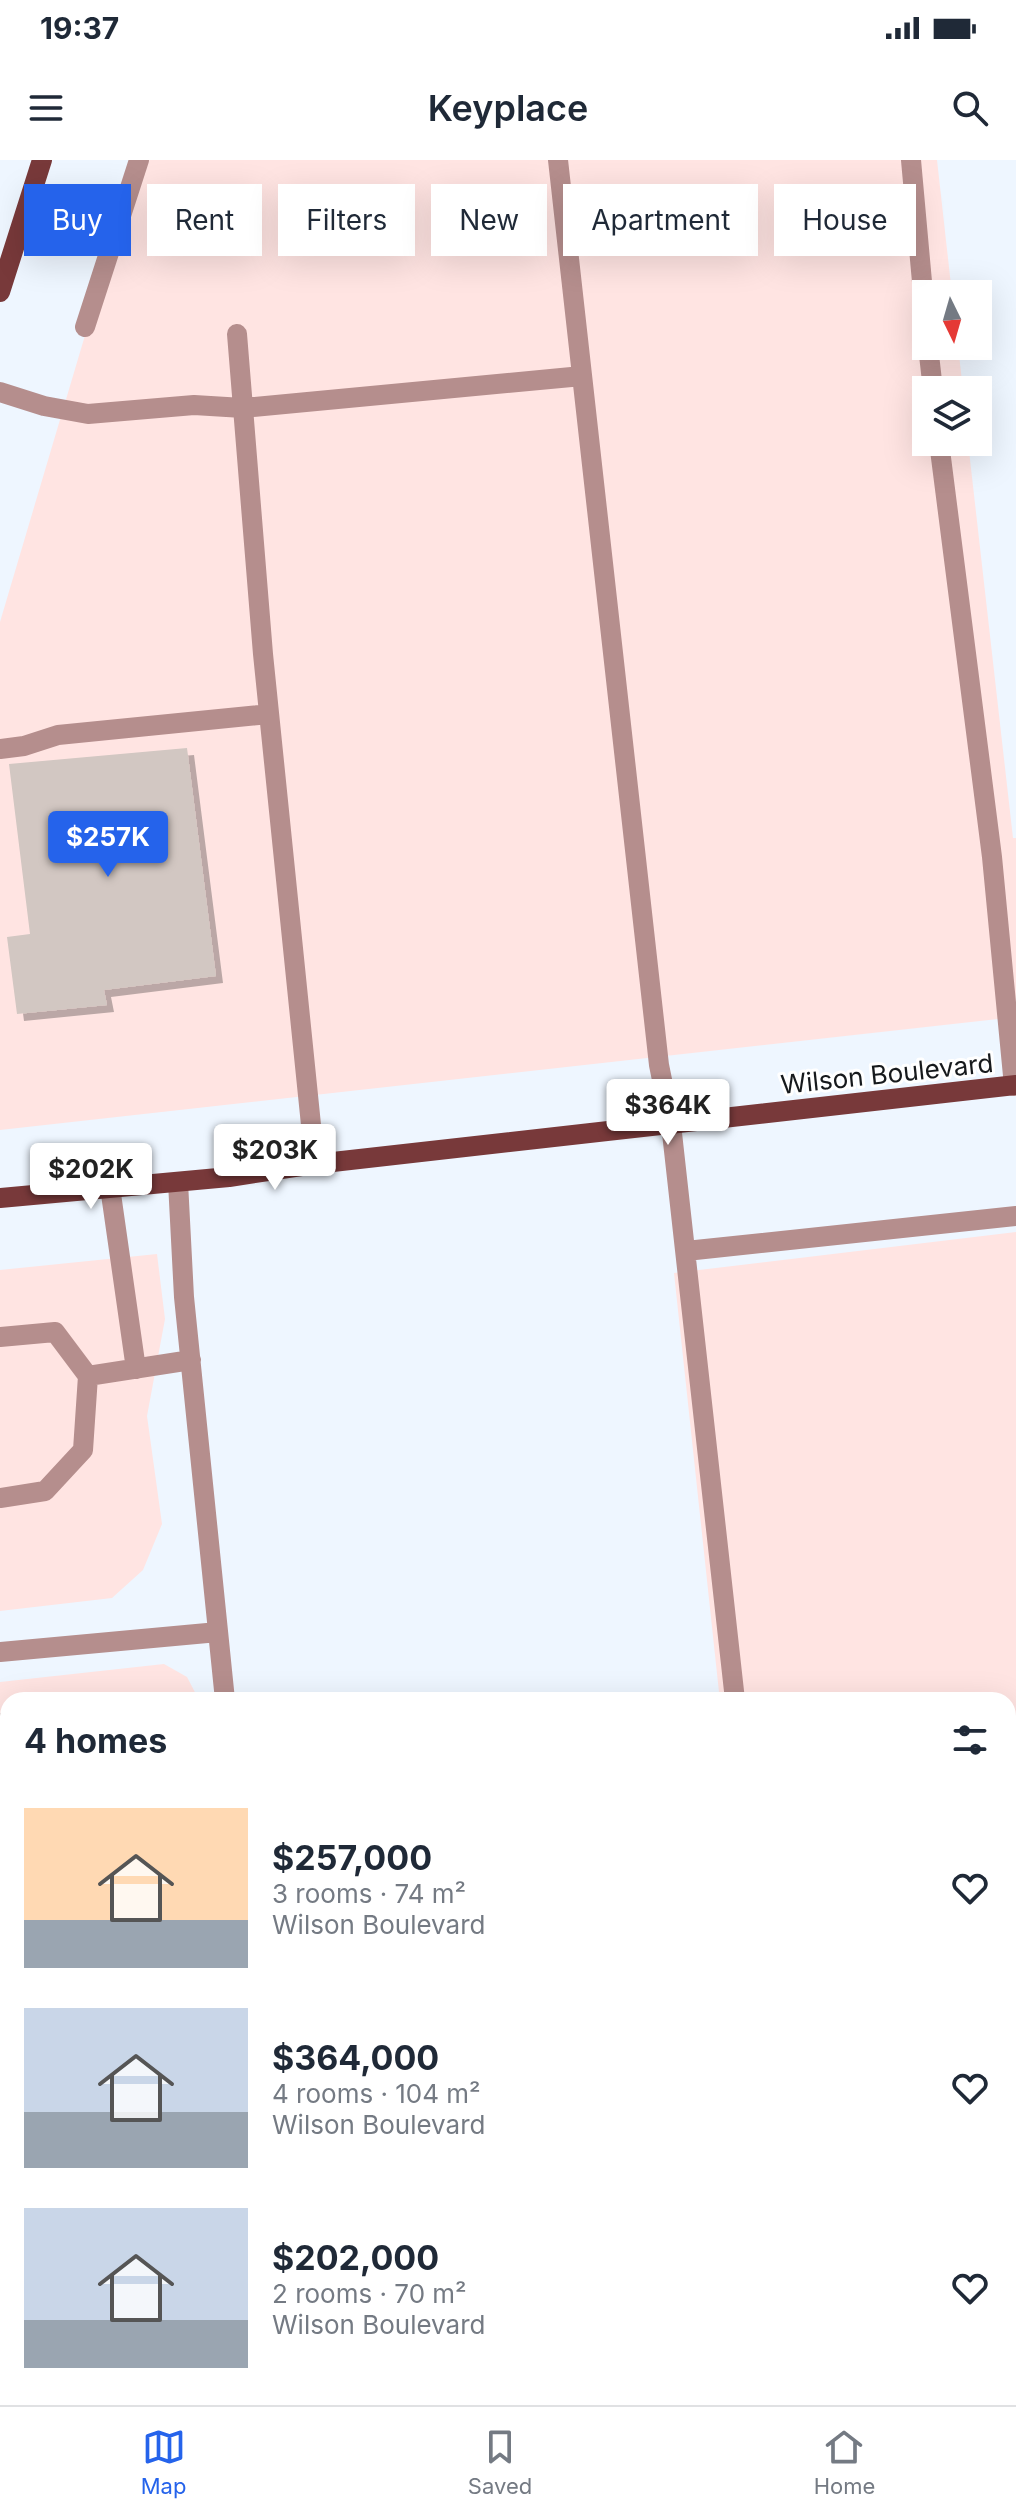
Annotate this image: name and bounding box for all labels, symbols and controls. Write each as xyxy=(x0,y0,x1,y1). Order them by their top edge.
text: 19:37 xyxy=(40,10,119,46)
icon: menu xyxy=(24,86,68,130)
text: Keyplace xyxy=(428,86,588,130)
icon: search xyxy=(948,86,992,130)
chip: Buy xyxy=(24,184,131,256)
chip: Rent xyxy=(147,184,262,256)
chip: Filters xyxy=(278,184,415,256)
chip: New xyxy=(431,184,547,256)
chip: Apartment xyxy=(563,184,758,256)
chip: House xyxy=(774,184,916,256)
north arrow xyxy=(912,280,992,360)
map controls xyxy=(912,280,992,456)
button: layers xyxy=(912,376,992,456)
pin: $257K xyxy=(52,811,164,879)
text: $257K xyxy=(66,821,150,852)
street label: Wilson Boulevard xyxy=(779,1047,995,1100)
pin: $364K xyxy=(612,1079,724,1147)
text: $364K xyxy=(625,1089,711,1120)
pin: $203K xyxy=(219,1124,331,1192)
text: $203K xyxy=(232,1134,318,1165)
pin: $202K xyxy=(35,1143,147,1211)
text: $202K xyxy=(48,1153,134,1184)
icon: filters xyxy=(948,1718,992,1762)
text: 4 homes xyxy=(24,1720,167,1761)
text: $257,000 xyxy=(272,1837,432,1878)
icon: home xyxy=(88,1840,184,1936)
icon: heart xyxy=(948,1866,992,1910)
text: 3 rooms · 74 m² xyxy=(272,1878,466,1909)
text: Wilson Boulevard xyxy=(272,1909,485,1940)
text: $364,000 xyxy=(272,2037,439,2078)
icon: home xyxy=(88,2040,184,2136)
icon: heart xyxy=(948,2066,992,2110)
text: 4 rooms · 104 m² xyxy=(272,2078,481,2109)
text: Wilson Boulevard xyxy=(272,2109,485,2140)
text: $202,000 xyxy=(272,2237,439,2278)
icon: home xyxy=(88,2240,184,2336)
icon: heart xyxy=(948,2266,992,2310)
text: 2 rooms · 70 m² xyxy=(272,2278,467,2309)
text: Wilson Boulevard xyxy=(272,2309,485,2340)
tab: Map xyxy=(141,2425,186,2499)
tab: Saved xyxy=(468,2425,532,2499)
tab: Home xyxy=(814,2425,875,2499)

